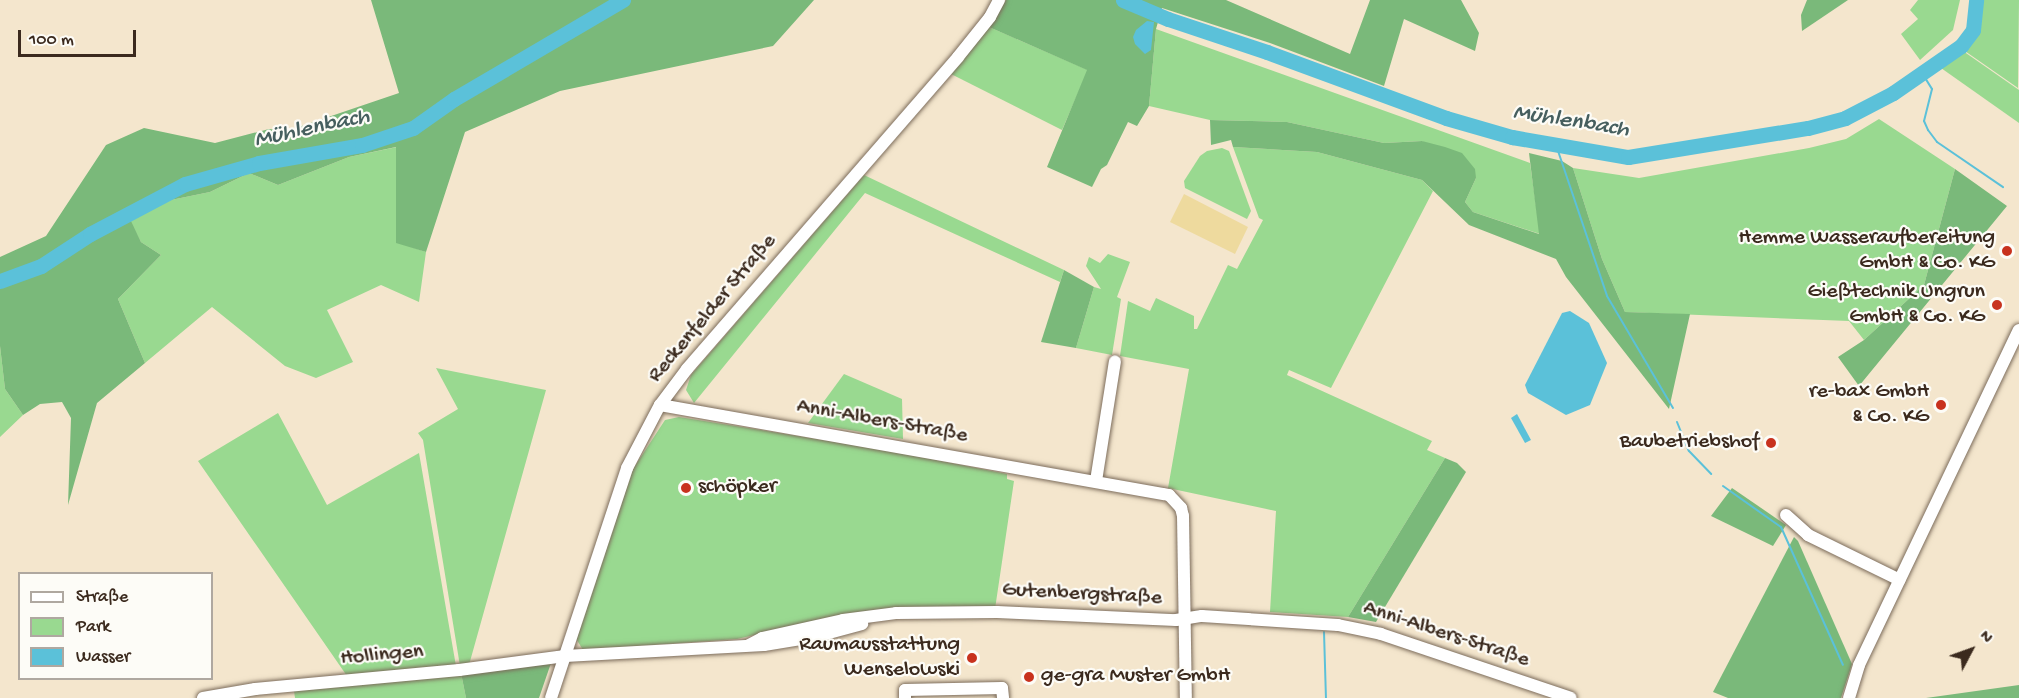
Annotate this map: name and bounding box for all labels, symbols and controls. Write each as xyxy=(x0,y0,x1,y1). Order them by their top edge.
scale bar xyxy=(21,18,140,56)
text: 100 m xyxy=(29,30,74,51)
water label: Mühlenbach xyxy=(1511,99,1631,145)
water label: Mühlenbach xyxy=(252,103,372,155)
place label: Hemme Wasseraufbereitung GmbH & Co. KG xyxy=(1739,225,1995,276)
street label: Reckenfelder Straße xyxy=(643,229,783,389)
marker: Hemme Wasseraufbereitung GmbH & Co. KG xyxy=(2000,244,2014,258)
place label: Gießtechnik Ungrun GmbH & Co. KG xyxy=(1808,279,1985,330)
marker: Gießtechnik Ungrun GmbH & Co. KG xyxy=(1990,298,2004,312)
place label: re-bax GmbH & Co. KG xyxy=(1809,379,1929,430)
street label: Anni-Albers-Straße xyxy=(794,394,970,450)
marker: re-bax GmbH & Co. KG xyxy=(1934,398,1948,412)
place label: Baubetriebshof xyxy=(1620,430,1759,456)
marker: Baubetriebshof xyxy=(1764,436,1778,450)
place label: schöpker xyxy=(698,475,777,501)
marker: schöpker xyxy=(679,481,693,495)
legend xyxy=(18,572,213,680)
street label: Gutenbergstraße xyxy=(1001,578,1163,612)
text: Straße xyxy=(76,587,128,608)
street label: Anni-Albers-Straße xyxy=(1360,596,1532,674)
text: Park xyxy=(76,617,110,638)
north arrow xyxy=(1941,620,2001,680)
text: N xyxy=(1974,628,1996,648)
place label: Raumausstattung Wenselowski xyxy=(799,632,960,684)
street label: Hollingen xyxy=(339,639,425,673)
text: Wasser xyxy=(76,647,130,668)
marker: Raumausstattung Wenselowski xyxy=(965,651,979,665)
place label: ge-gra Muster GmbH xyxy=(1041,664,1230,690)
marker: ge-gra Muster GmbH xyxy=(1022,670,1036,684)

